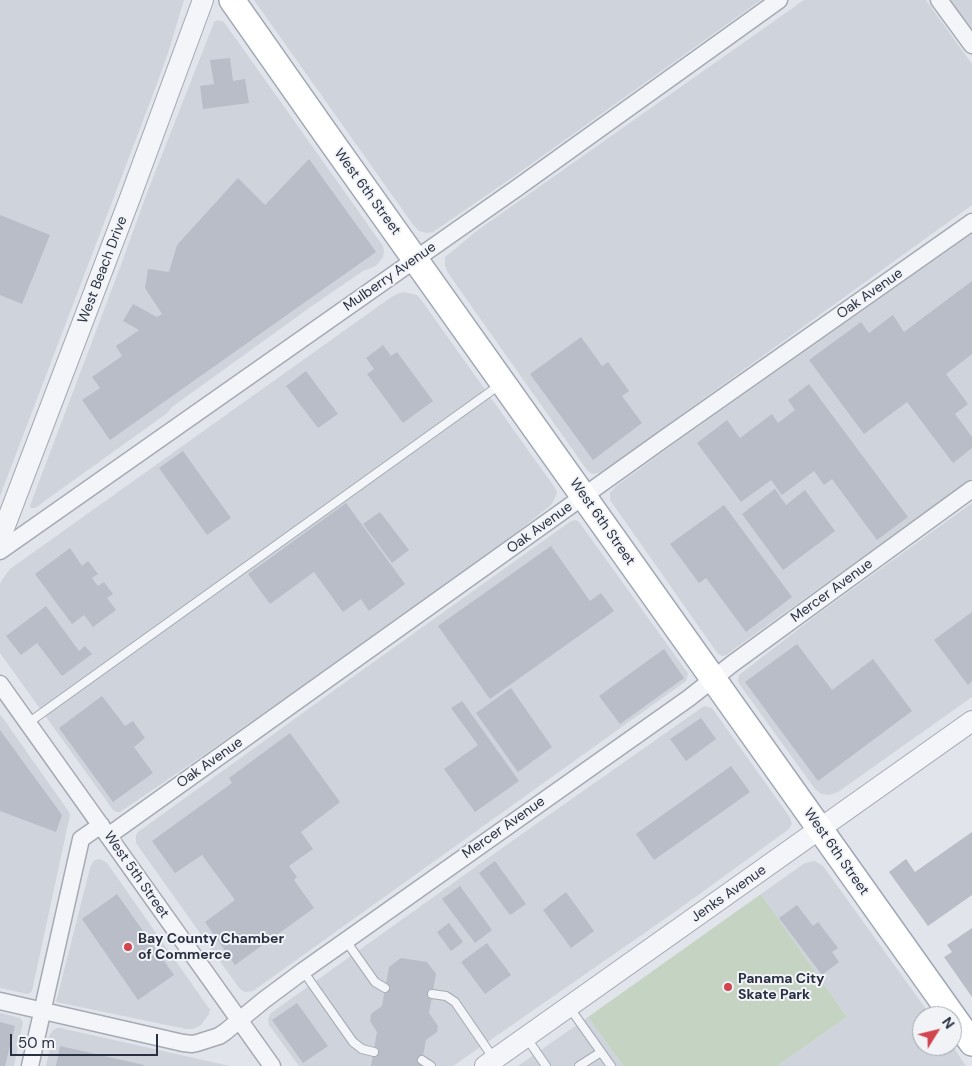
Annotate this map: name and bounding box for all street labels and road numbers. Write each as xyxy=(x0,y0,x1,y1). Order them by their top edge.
street label: West 6th Street xyxy=(330,146,404,238)
street label: West Beach Drive xyxy=(75,214,131,326)
street label: Mulberry Avenue xyxy=(341,239,439,315)
street label: Oak Avenue xyxy=(834,265,906,323)
street label: West 6th Street xyxy=(566,475,638,569)
street label: Oak Avenue xyxy=(504,499,576,557)
street label: Mercer Avenue xyxy=(788,556,876,626)
street label: Oak Avenue xyxy=(174,734,246,792)
street label: Mercer Avenue xyxy=(459,793,549,863)
street label: West 6th Street xyxy=(800,805,872,899)
street label: West 5th Street xyxy=(100,828,172,922)
street label: Jenks Avenue xyxy=(688,862,770,926)

